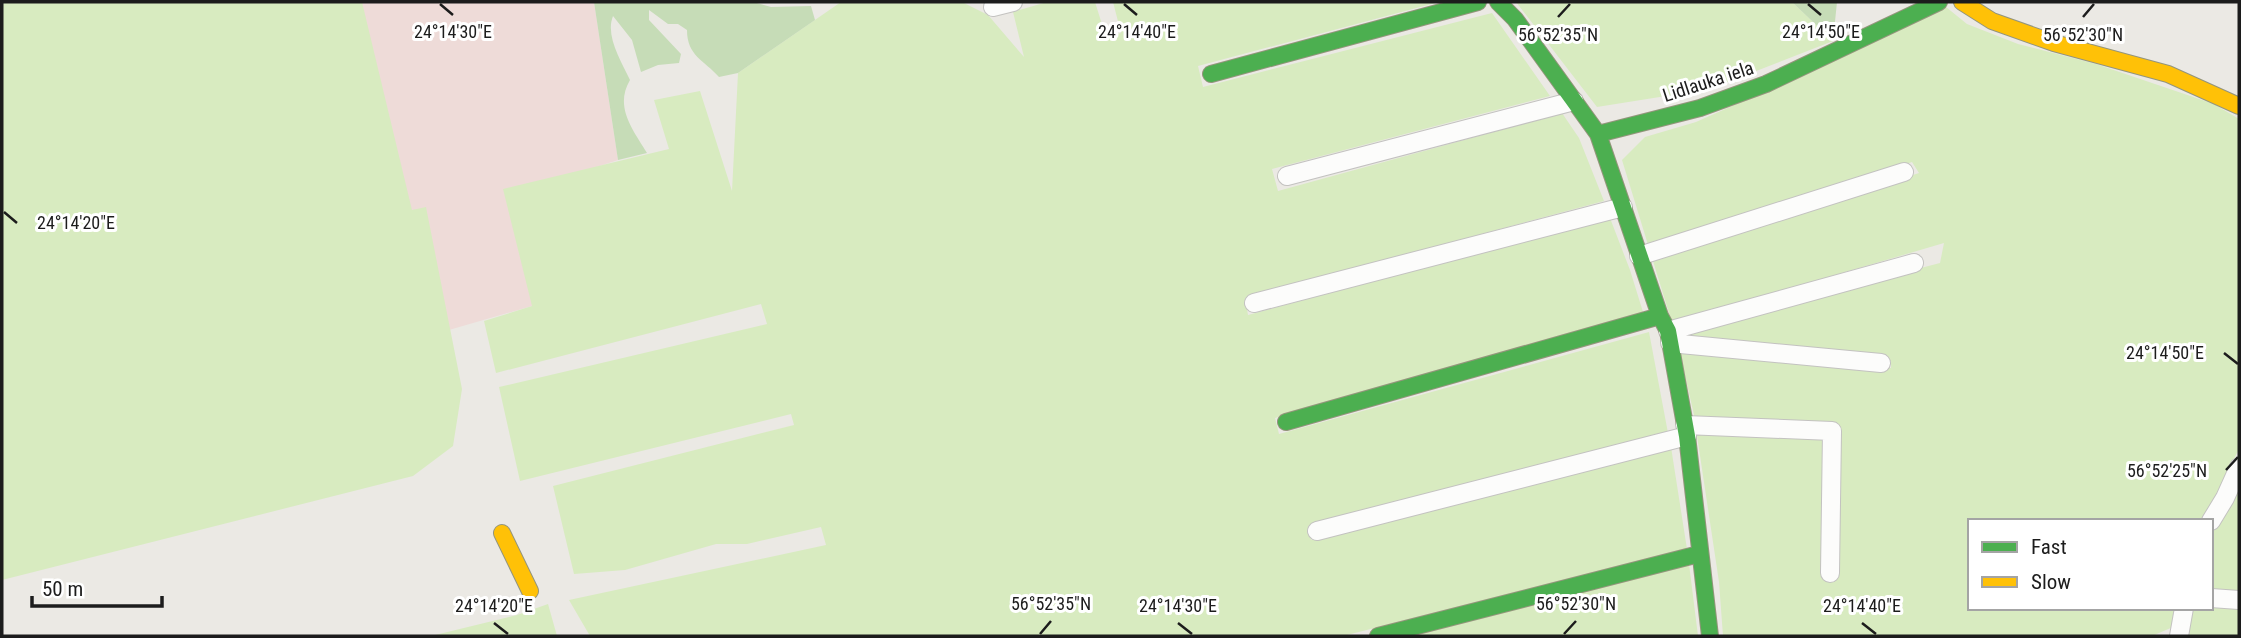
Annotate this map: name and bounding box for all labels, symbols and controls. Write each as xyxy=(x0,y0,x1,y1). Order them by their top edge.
text: 24°14'30"E xyxy=(414,21,492,42)
text: 24°14'40"E xyxy=(1098,21,1176,42)
text: 24°14'50"E xyxy=(1782,21,1860,42)
text: 56°52'35"N xyxy=(1518,24,1598,45)
text: 56°52'30"N xyxy=(2043,24,2123,45)
street label: Lidlauka iela xyxy=(1660,56,1757,107)
text: 24°14'20"E xyxy=(37,212,115,233)
text: 24°14'50"E xyxy=(2126,342,2204,363)
text: 56°52'25"N xyxy=(2127,460,2207,481)
legend xyxy=(1968,519,2213,610)
text: Fast xyxy=(2031,535,2067,559)
scale bar xyxy=(32,564,161,608)
text: Slow xyxy=(2031,570,2071,594)
text: 50 m xyxy=(42,577,83,601)
text: 56°52'35"N xyxy=(1011,593,1091,614)
text: 56°52'30"N xyxy=(1536,593,1616,614)
text: 24°14'20"E xyxy=(455,595,533,616)
text: 24°14'30"E xyxy=(1139,595,1217,616)
text: 24°14'40"E xyxy=(1823,595,1901,616)

